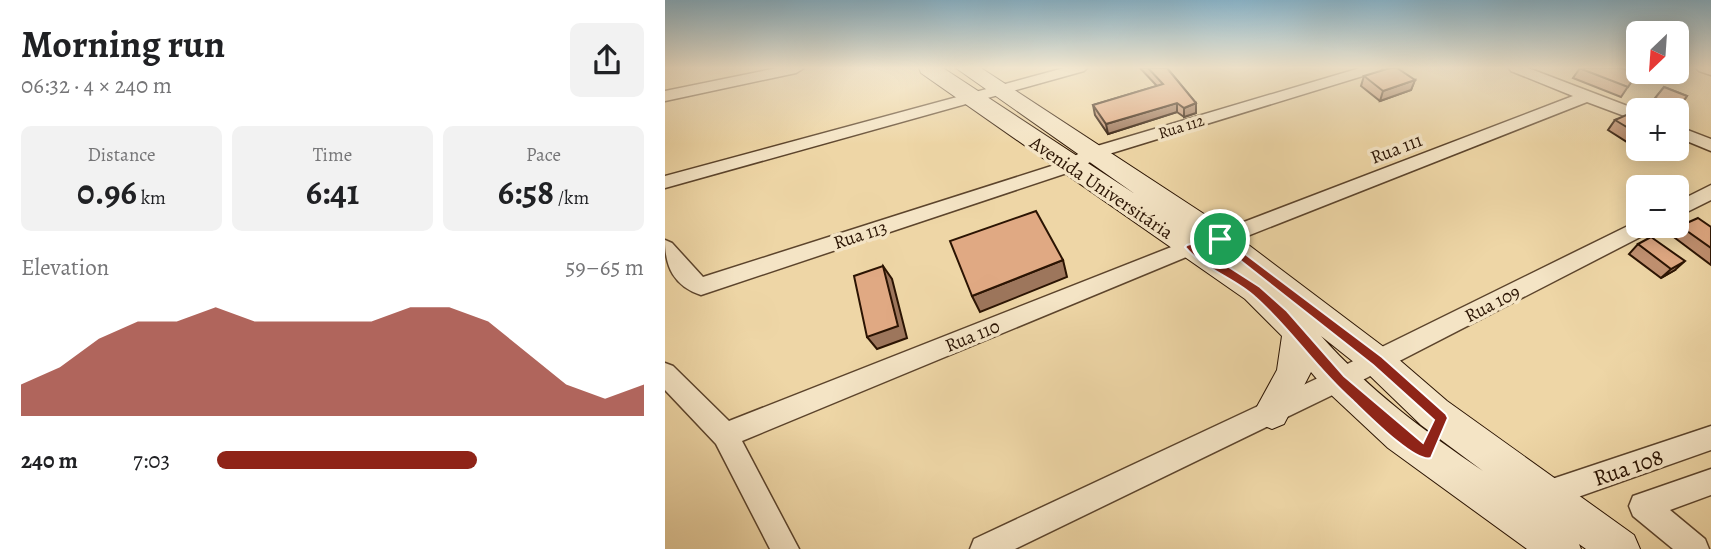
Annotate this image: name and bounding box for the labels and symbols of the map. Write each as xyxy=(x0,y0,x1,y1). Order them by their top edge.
north arrow xyxy=(1626,21,1689,84)
street label: Rua 112 xyxy=(1156,109,1207,144)
street label: Rua 111 xyxy=(1367,127,1426,171)
street label: Avenida Universitária xyxy=(1024,130,1178,246)
pin xyxy=(1190,209,1250,269)
street label: Rua 113 xyxy=(830,214,890,256)
street label: Rua 109 xyxy=(1460,279,1525,329)
street label: Rua 110 xyxy=(941,313,1004,359)
street label: Rua 108 xyxy=(1589,441,1667,494)

